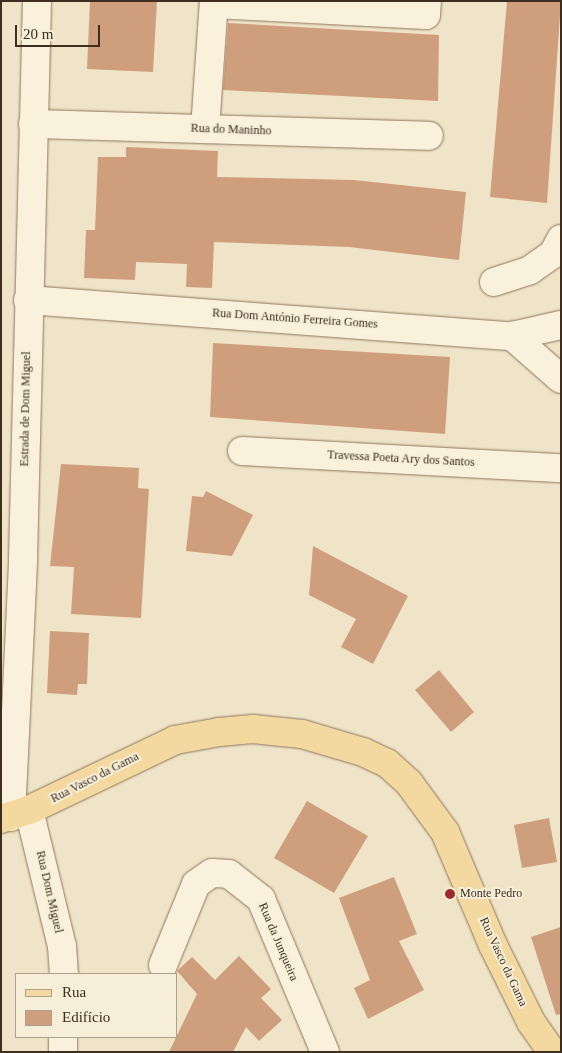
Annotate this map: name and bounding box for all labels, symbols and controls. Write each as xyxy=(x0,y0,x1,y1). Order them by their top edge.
scale bar xyxy=(18,15,102,47)
text: 20 m xyxy=(23,26,53,42)
street label: Rua do Maninho xyxy=(190,121,272,139)
street label: Rua Dom António Ferreira Gomes xyxy=(211,306,379,332)
street label: Estrada de Dom Miguel xyxy=(18,351,34,467)
street label: Travessa Poeta Ary dos Santos xyxy=(327,448,475,470)
street label: Rua Vasco da Gama xyxy=(49,750,141,806)
street label: Rua Dom Miguel xyxy=(33,849,65,935)
place label: Monte Pedro xyxy=(460,887,522,901)
marker: Monte Pedro xyxy=(444,888,456,900)
street label: Rua da Junqueira xyxy=(255,901,301,983)
street label: Rua Vasco da Gama xyxy=(476,915,530,1009)
legend xyxy=(15,973,178,1038)
text: Rua xyxy=(62,984,86,1000)
text: Edifício xyxy=(62,1009,110,1025)

